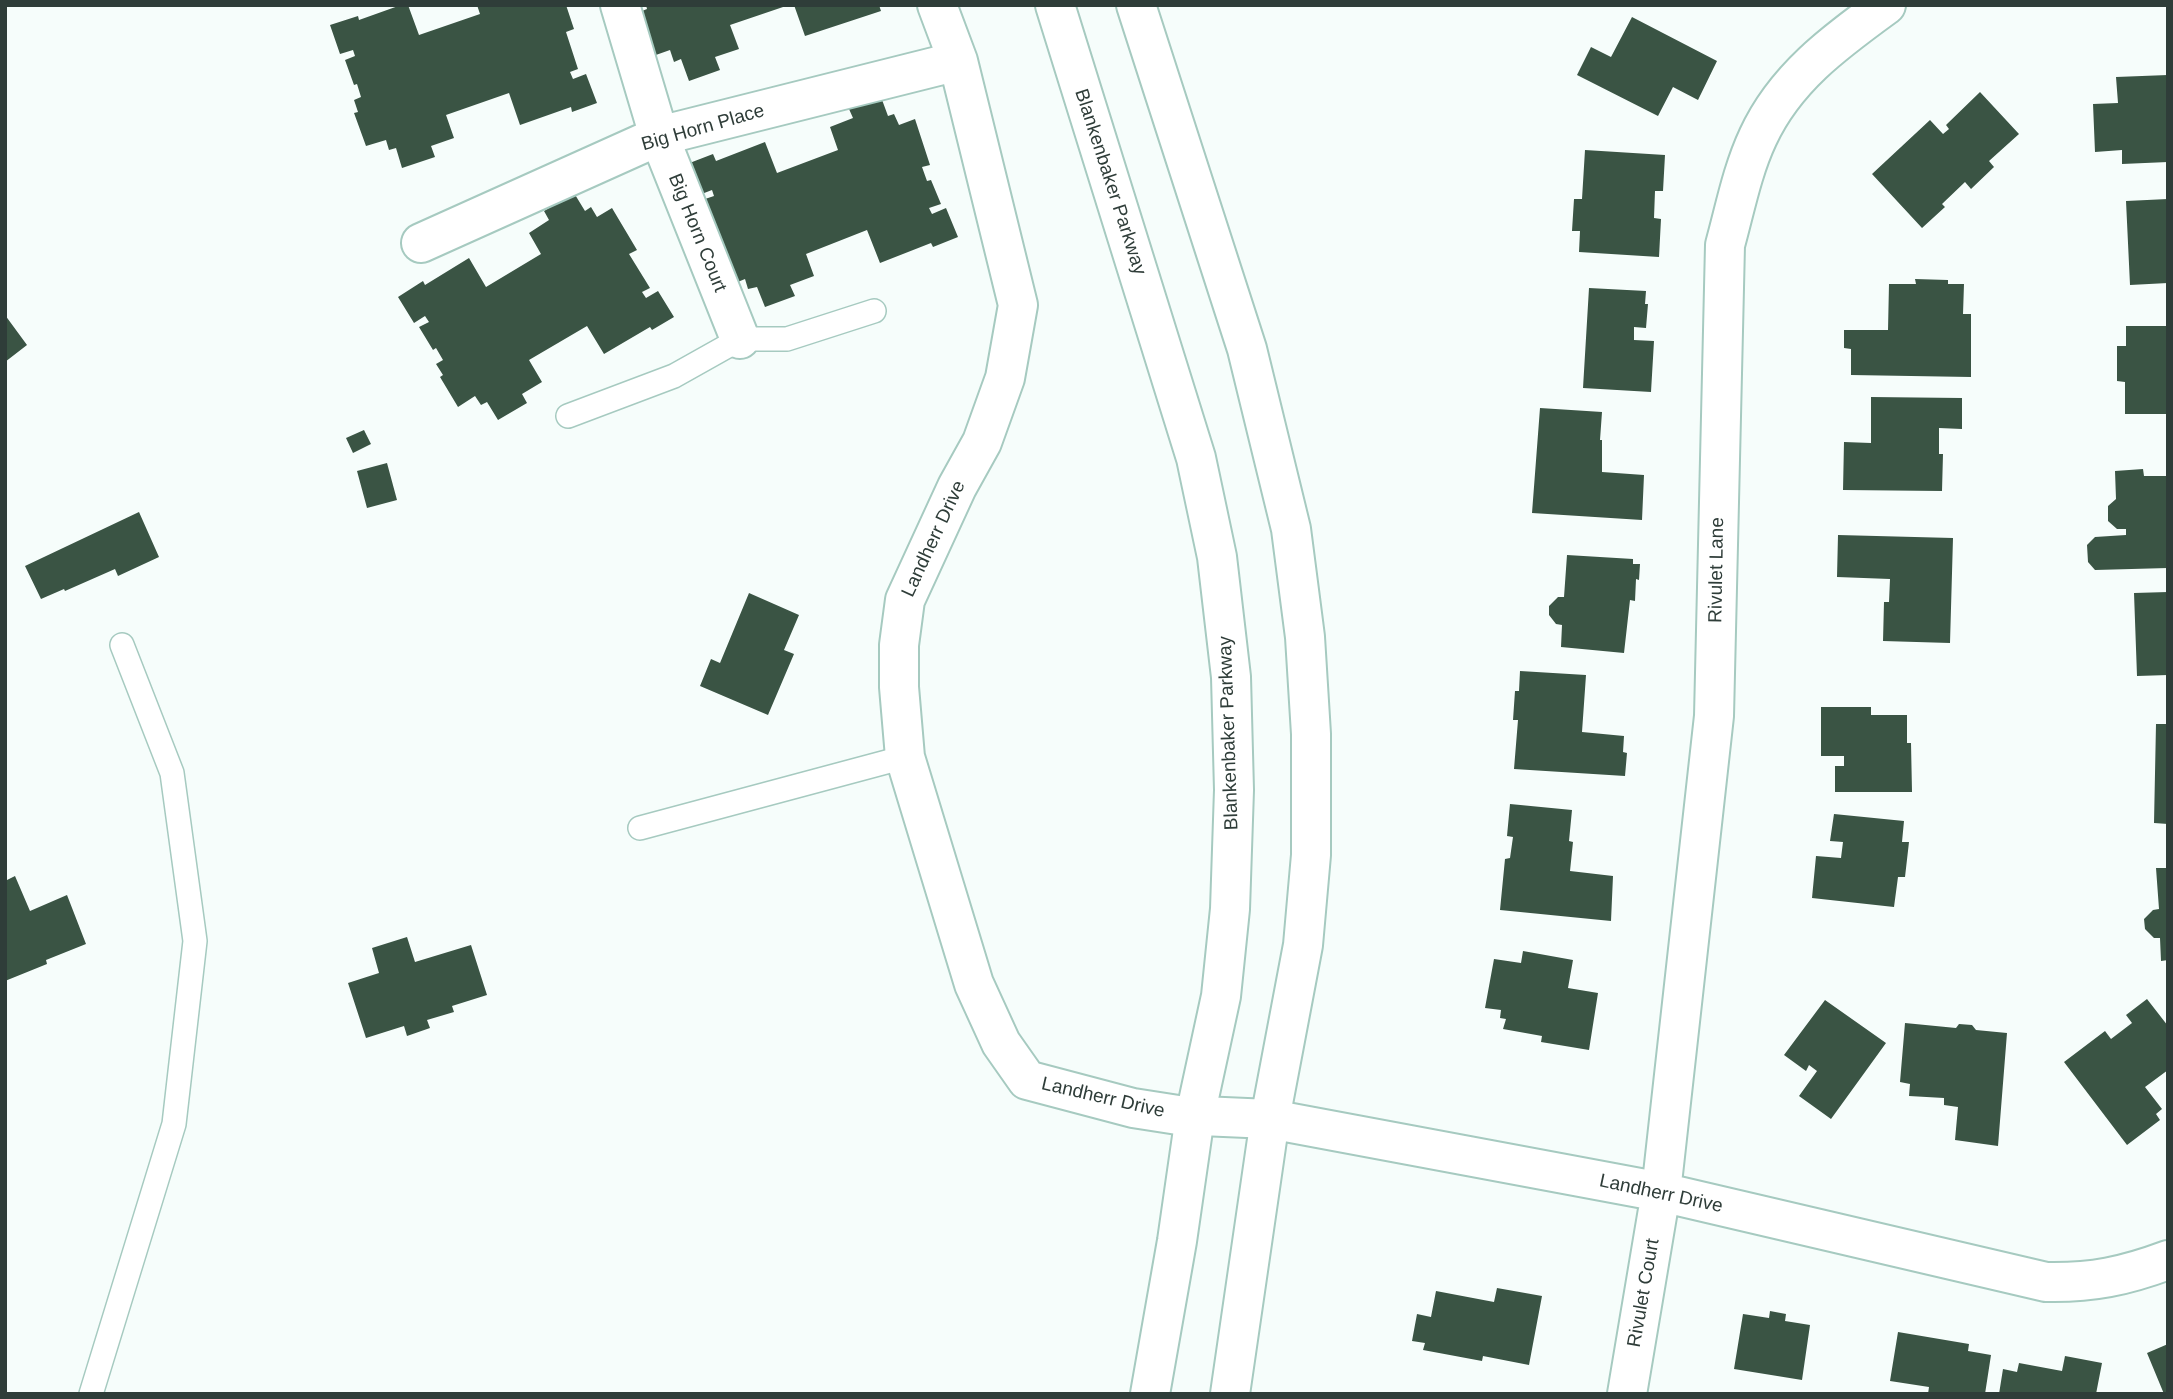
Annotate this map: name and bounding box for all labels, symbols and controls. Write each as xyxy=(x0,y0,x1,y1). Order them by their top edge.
street label: Blankenbaker Parkway xyxy=(1069,86,1151,278)
street label: Big Horn Place xyxy=(639,100,767,156)
street label: Big Horn Court xyxy=(663,170,731,296)
street label: Landherr Drive xyxy=(897,477,971,601)
street label: Rivulet Lane xyxy=(1705,517,1729,623)
street label: Blankenbaker Parkway xyxy=(1214,635,1244,831)
street label: Landherr Drive xyxy=(1039,1073,1167,1123)
street label: Landherr Drive xyxy=(1597,1170,1725,1218)
street label: Rivulet Court xyxy=(1623,1237,1665,1349)

